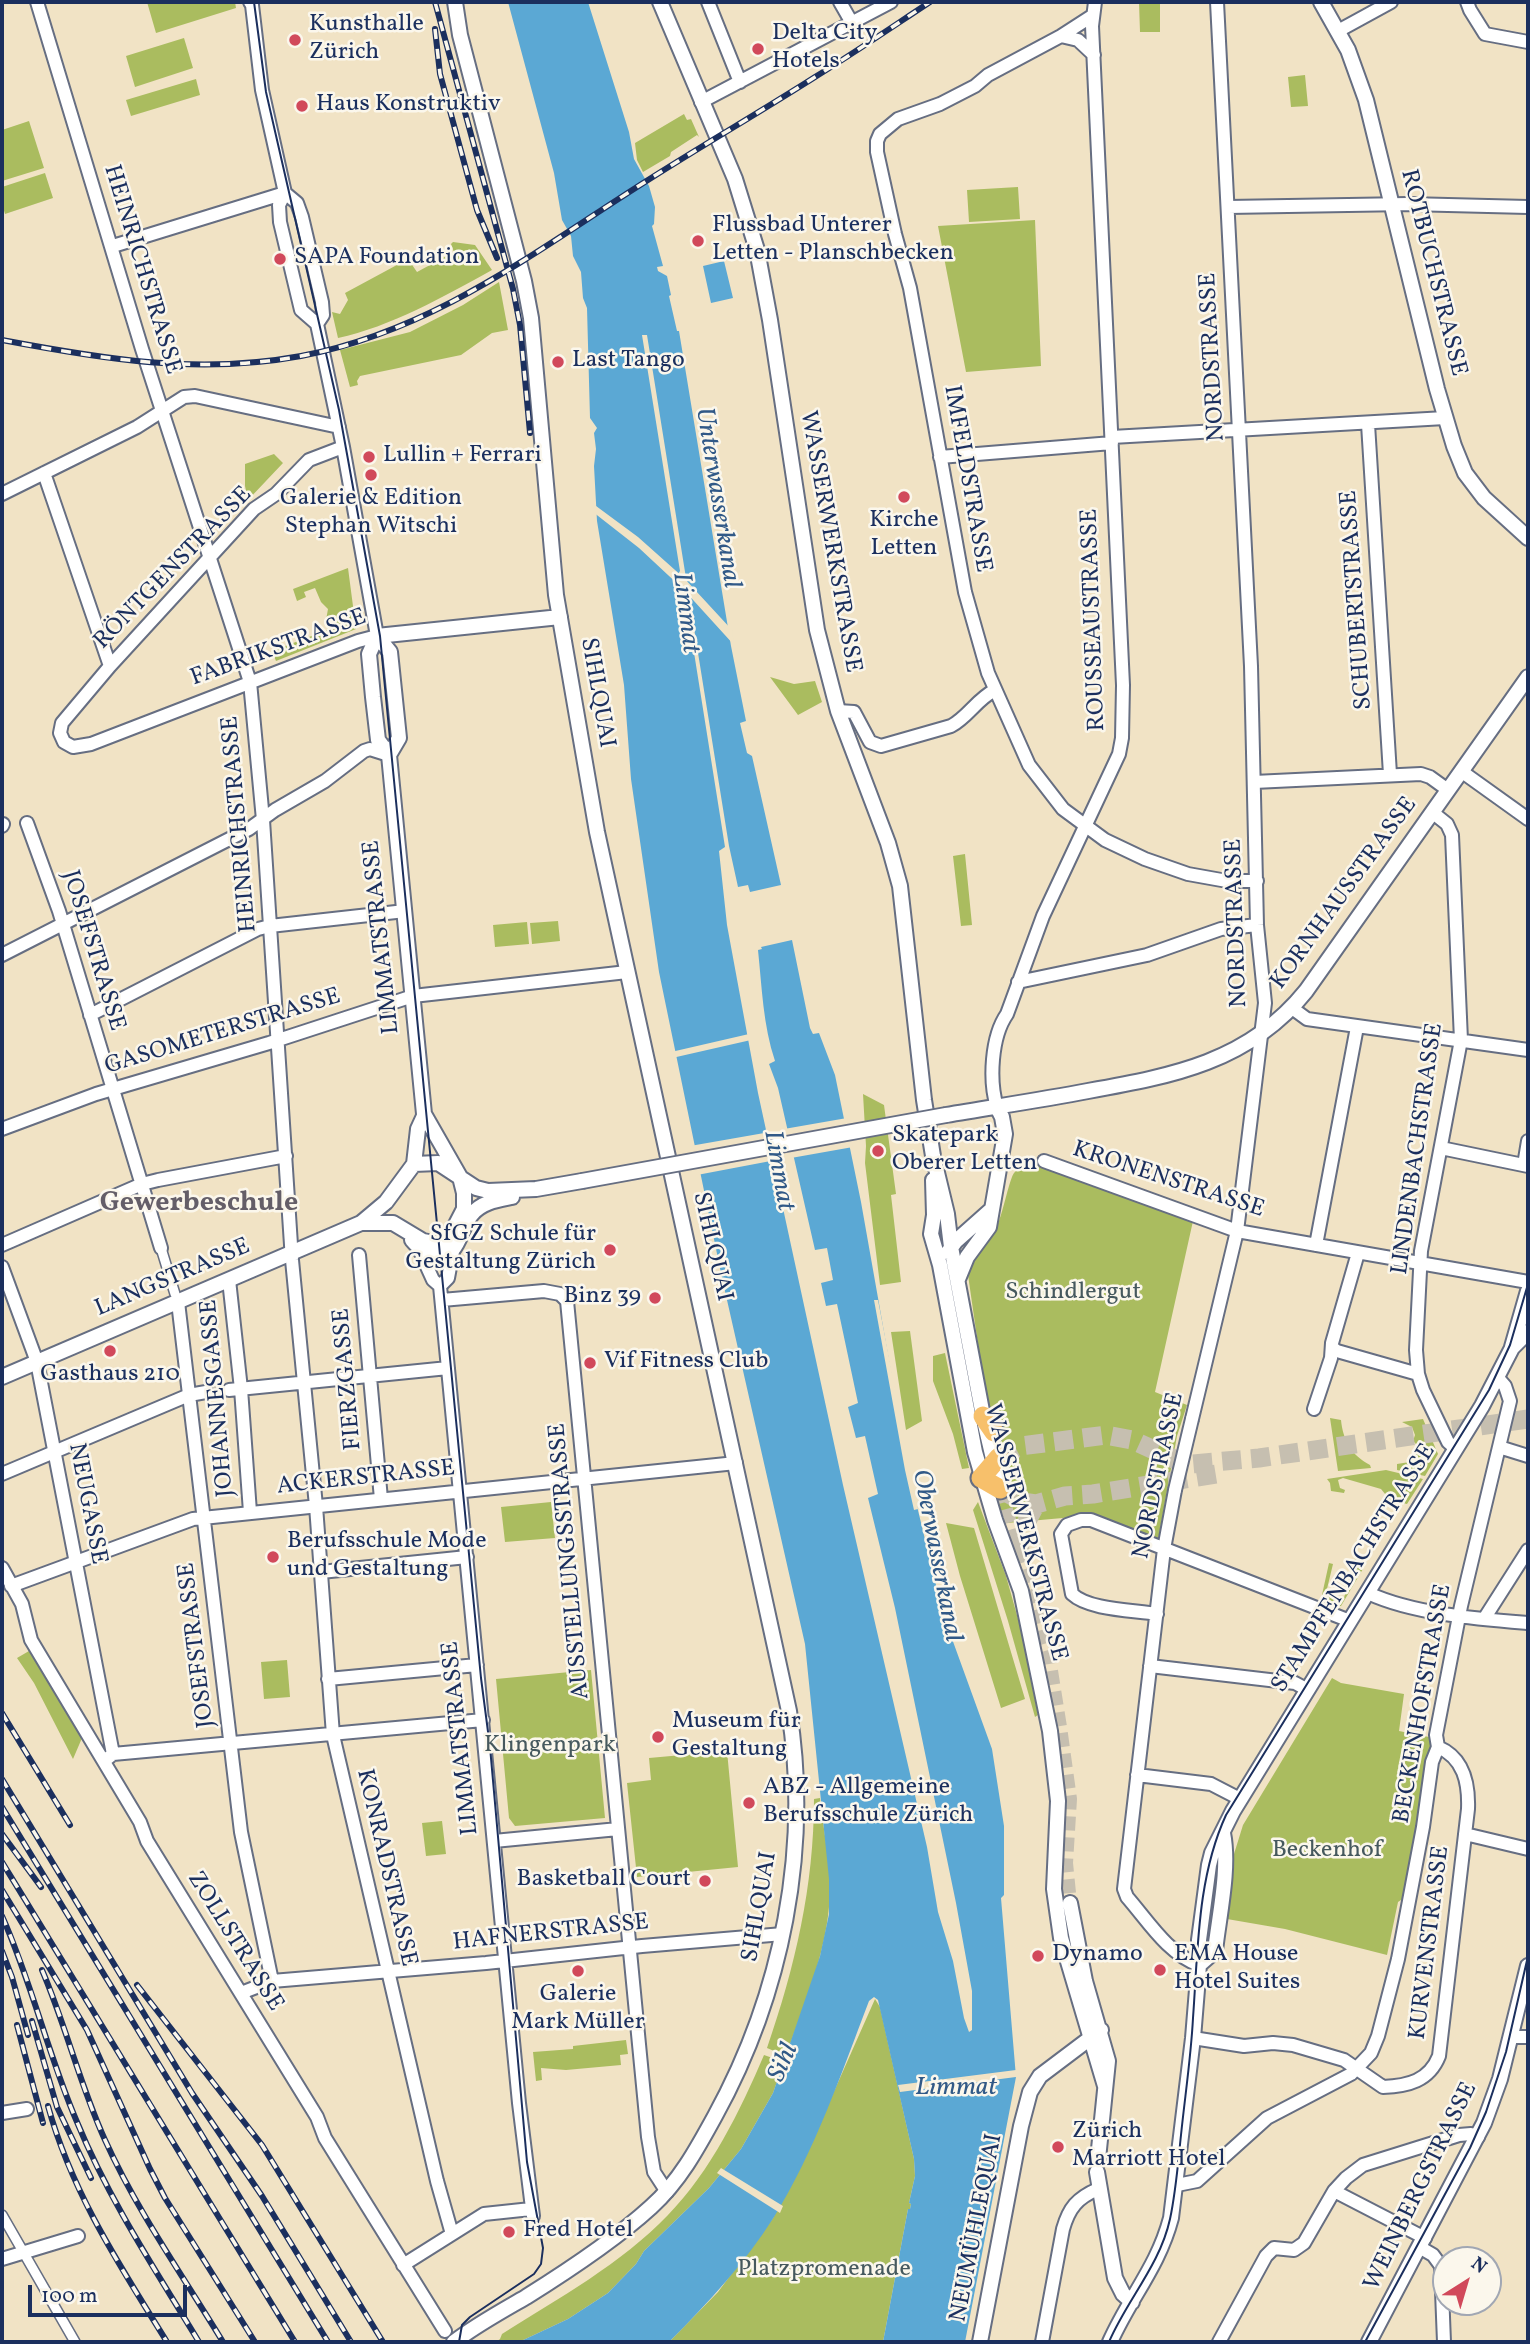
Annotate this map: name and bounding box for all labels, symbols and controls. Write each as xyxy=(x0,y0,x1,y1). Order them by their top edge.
place label: Kunsthalle Zürich xyxy=(309,12,424,68)
place label: Delta City Hotels xyxy=(772,21,878,77)
marker: Kunsthalle Zürich xyxy=(287,32,303,48)
marker: Delta City Hotels xyxy=(750,41,766,57)
place label: Haus Konstruktiv xyxy=(316,92,501,120)
marker: Haus Konstruktiv xyxy=(294,98,310,114)
street label: HEINRICHSTRASSE xyxy=(95,162,187,378)
street label: ROTBUCHSTRASSE xyxy=(1392,167,1472,379)
place label: Flussbad Unterer Letten - Planschbecken xyxy=(712,213,954,269)
marker: Flussbad Unterer Letten - Planschbecken xyxy=(690,233,706,249)
place label: SAPA Foundation xyxy=(294,245,479,273)
marker: SAPA Foundation xyxy=(272,251,288,267)
street label: NORDSTRASSE xyxy=(1195,272,1233,442)
place label: Last Tango xyxy=(572,348,685,376)
marker: Last Tango xyxy=(550,354,566,370)
street label: IMFELDSTRASSE xyxy=(935,383,997,575)
water label: Unterwasserkanal xyxy=(686,405,746,591)
street label: WASSERWERKSTRASSE xyxy=(792,409,866,675)
place label: Lullin + Ferrari xyxy=(383,443,542,471)
marker: Lullin + Ferrari xyxy=(361,449,377,465)
marker: Galerie & Edition Stephan Witschi xyxy=(363,467,379,483)
street label: RÖNTGENSTRASSE xyxy=(89,482,259,656)
place label: Galerie & Edition Stephan Witschi xyxy=(280,486,462,542)
marker: Kirche Letten xyxy=(896,489,912,505)
street label: SCHUBERTSTRASSE xyxy=(1336,489,1380,711)
place label: Kirche Letten xyxy=(869,508,939,564)
street label: ROUSSEAUSTRASSE xyxy=(1077,508,1113,732)
water label: Limmat xyxy=(664,571,704,655)
street label: FABRIKSTRASSE xyxy=(187,604,371,694)
street label: SIHLQUAI xyxy=(572,636,620,750)
street label: HEINRICHSTRASSE xyxy=(217,714,265,934)
street label: KORNHAUSSTRASSE xyxy=(1266,792,1424,996)
street label: NORDSTRASSE xyxy=(1221,838,1255,1008)
street label: LIMMATSTRASSE xyxy=(358,839,408,1035)
street label: JOSEFSTRASSE xyxy=(54,867,130,1035)
street label: GASOMETERSTRASSE xyxy=(102,983,344,1083)
street label: LINDENBACHSTRASSE xyxy=(1387,1021,1451,1277)
place label: Skatepark Oberer Letten xyxy=(892,1123,1037,1179)
water label: Limmat xyxy=(755,1128,799,1214)
street label: KRONENSTRASSE xyxy=(1068,1136,1268,1226)
marker: Skatepark Oberer Letten xyxy=(870,1143,886,1159)
district label: Gewerbeschule xyxy=(100,1188,298,1222)
street label: SIHLQUAI xyxy=(684,1189,738,1305)
place label: SfGZ Schule für Gestaltung Zürich xyxy=(406,1222,596,1278)
street label: LANGSTRASSE xyxy=(91,1233,255,1325)
marker: SfGZ Schule für Gestaltung Zürich xyxy=(602,1242,618,1258)
park label: Schindlergut xyxy=(1005,1280,1141,1308)
place label: Binz 39 xyxy=(563,1284,641,1312)
marker: Binz 39 xyxy=(647,1290,663,1306)
street label: JOHANNESGASSE xyxy=(196,1298,242,1498)
street label: FIERZGASSE xyxy=(328,1307,370,1451)
marker: Gasthaus 210 xyxy=(102,1343,118,1359)
place label: Vif Fitness Club xyxy=(604,1349,768,1377)
marker: Vif Fitness Club xyxy=(582,1355,598,1371)
place label: Gasthaus 210 xyxy=(40,1362,180,1390)
street label: NORDSTRASSE xyxy=(1128,1390,1192,1562)
street label: WASSERWERKSTRASSE xyxy=(976,1401,1072,1665)
street label: AUSSTELLUNGSSTRASSE xyxy=(545,1422,597,1700)
street label: STAMPFENBACHSTRASSE xyxy=(1267,1439,1443,1699)
street label: NEUGASSE xyxy=(60,1441,112,1567)
street label: ACKERSTRASSE xyxy=(275,1455,457,1503)
water label: Oberwasserkanal xyxy=(903,1467,967,1645)
place label: Berufsschule Mode und Gestaltung xyxy=(287,1529,487,1585)
marker: Berufsschule Mode und Gestaltung xyxy=(265,1549,281,1565)
street label: JOSEFSTRASSE xyxy=(174,1561,222,1729)
street label: BECKENHOFSTRASSE xyxy=(1389,1582,1459,1826)
street label: LIMMATSTRASSE xyxy=(437,1640,487,1836)
place label: Museum für Gestaltung xyxy=(672,1709,801,1765)
marker: Museum für Gestaltung xyxy=(650,1729,666,1745)
park label: Klingenpark xyxy=(484,1733,616,1761)
street label: KONRADSTRASSE xyxy=(348,1767,422,1969)
place label: ABZ - Allgemeine Berufsschule Zürich xyxy=(763,1775,973,1831)
marker: ABZ - Allgemeine Berufsschule Zürich xyxy=(741,1795,757,1811)
park label: Beckenhof xyxy=(1272,1838,1382,1866)
street label: KURVENSTRASSE xyxy=(1405,1844,1457,2042)
street label: SIHLQUAI xyxy=(737,1850,785,1964)
street label: ZOLLSTRASSE xyxy=(180,1867,288,2017)
place label: Basketball Court xyxy=(517,1867,691,1895)
marker: Basketball Court xyxy=(697,1873,713,1889)
street label: HAFNERSTRASSE xyxy=(452,1909,650,1959)
place label: Dynamo xyxy=(1052,1942,1143,1970)
place label: EMA House Hotel Suites xyxy=(1174,1942,1300,1998)
marker: Dynamo xyxy=(1030,1948,1046,1964)
marker: EMA House Hotel Suites xyxy=(1152,1962,1168,1978)
marker: Galerie Mark Müller xyxy=(570,1963,586,1979)
place label: Galerie Mark Müller xyxy=(511,1982,645,2038)
water label: Sihl xyxy=(763,2039,807,2087)
water label: Limmat xyxy=(915,2073,997,2105)
street label: WEINBERGSTRASSE xyxy=(1359,2078,1485,2296)
place label: Zürich Marriott Hotel xyxy=(1072,2119,1225,2175)
street label: NEUMÜHLEQUAI xyxy=(946,2131,1010,2325)
marker: Zürich Marriott Hotel xyxy=(1050,2139,1066,2155)
place label: Fred Hotel xyxy=(523,2218,633,2246)
marker: Fred Hotel xyxy=(501,2224,517,2240)
north arrow xyxy=(1432,2246,1502,2316)
park label: Platzpromenade xyxy=(737,2257,911,2285)
scale bar xyxy=(32,2270,191,2314)
text: 100 m xyxy=(41,2282,98,2311)

